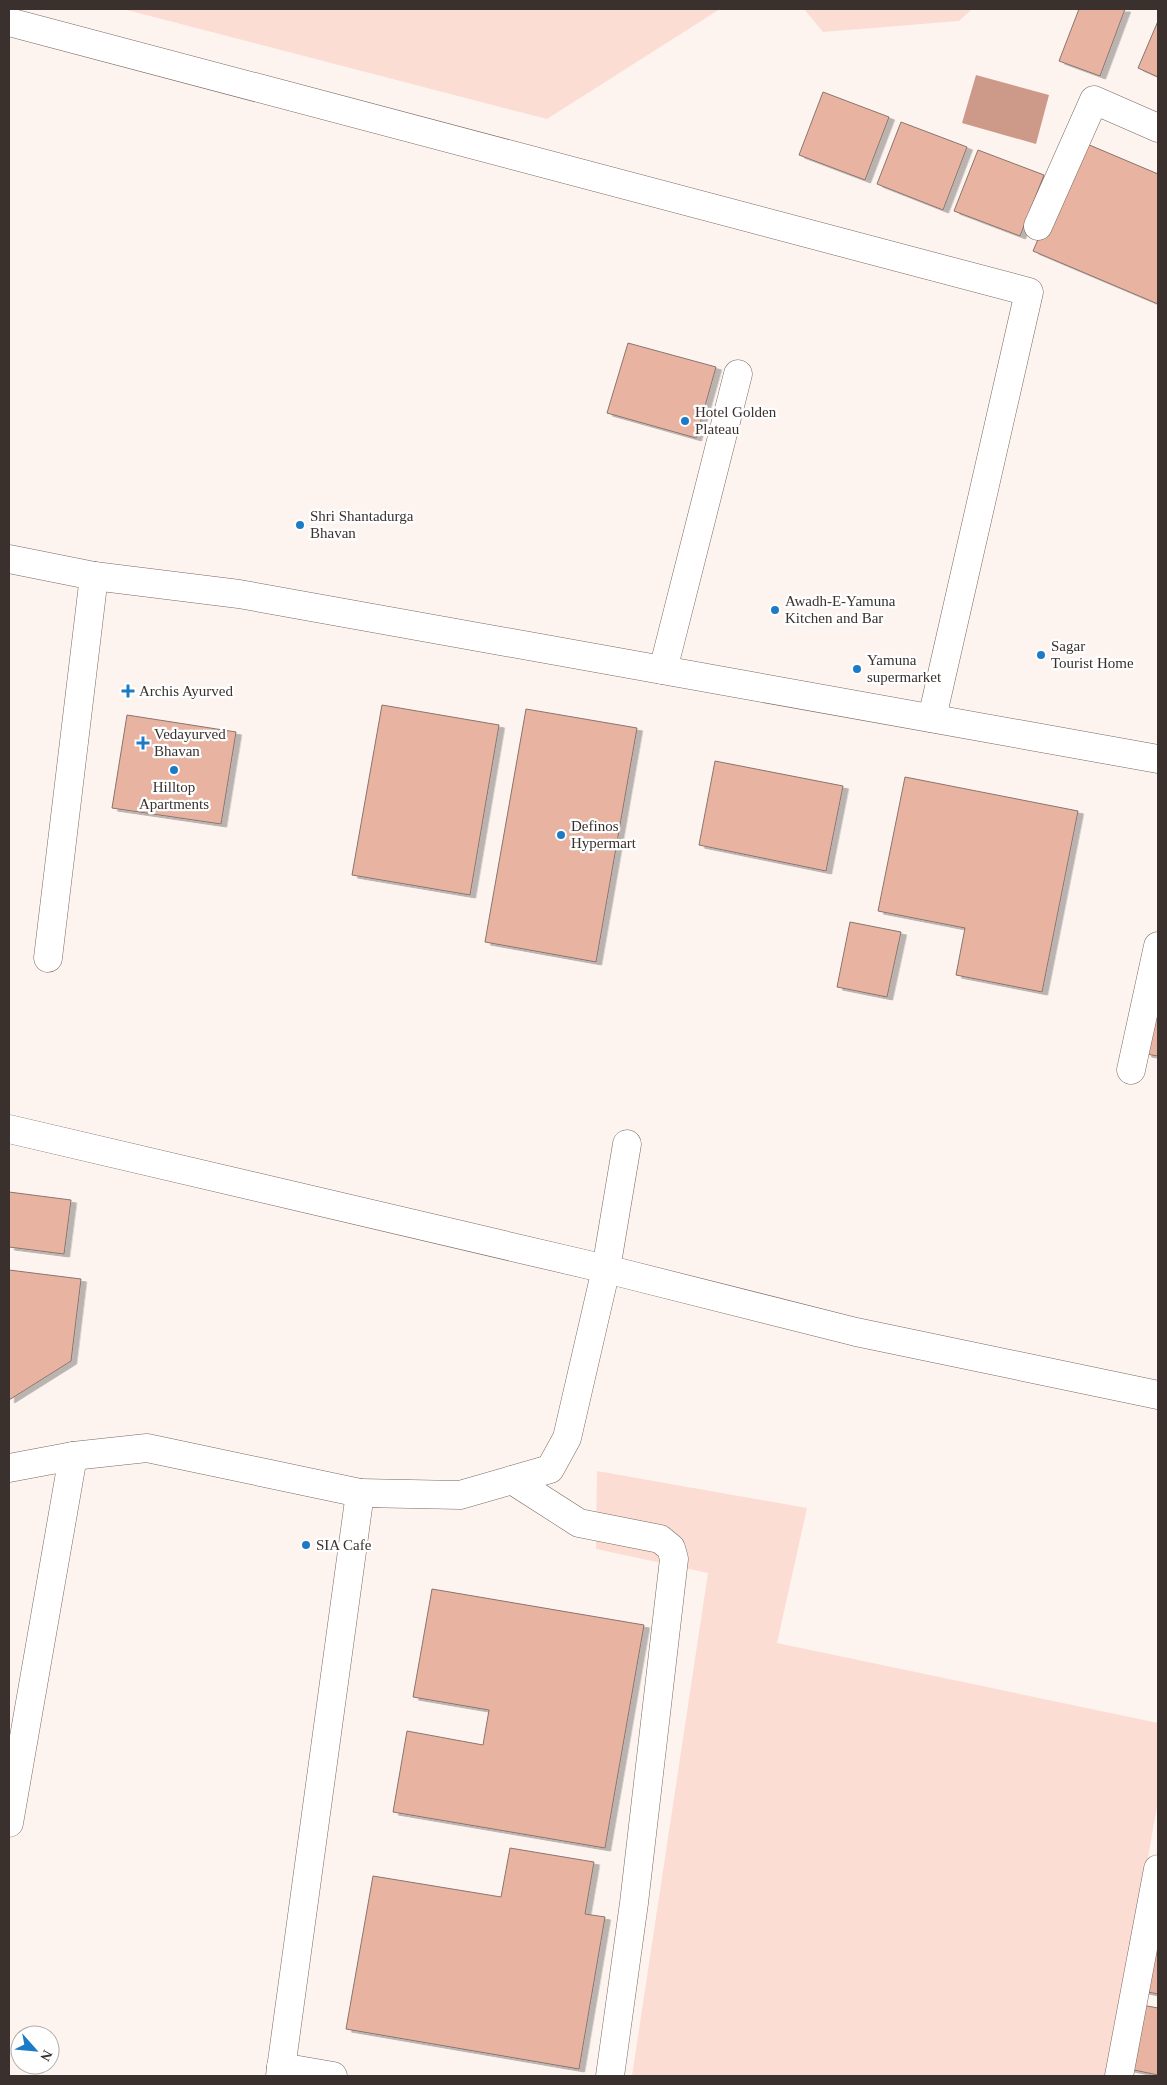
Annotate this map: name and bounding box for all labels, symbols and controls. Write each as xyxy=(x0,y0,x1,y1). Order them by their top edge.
place label: Hotel Golden Plateau xyxy=(695,404,777,437)
marker: Hotel Golden Plateau xyxy=(679,415,691,427)
place label: Shri Shantadurga Bhavan xyxy=(310,508,414,541)
marker: Shri Shantadurga Bhavan xyxy=(294,519,306,531)
place label: Awadh-E-Yamuna Kitchen and Bar xyxy=(785,593,896,626)
marker: Awadh-E-Yamuna Kitchen and Bar xyxy=(769,604,781,616)
place label: Sagar Tourist Home xyxy=(1051,638,1134,671)
marker: Sagar Tourist Home xyxy=(1035,649,1047,661)
place label: Yamuna supermarket xyxy=(867,652,942,685)
marker: Yamuna supermarket xyxy=(851,663,863,675)
place label: Archis Ayurved xyxy=(139,683,234,699)
marker: Archis Ayurved xyxy=(121,684,135,698)
place label: Vedayurved Bhavan xyxy=(154,726,226,759)
marker: Vedayurved Bhavan xyxy=(136,736,150,750)
marker: Hilltop Apartments xyxy=(168,764,180,776)
place label: Hilltop Apartments xyxy=(139,779,209,812)
place label: Definos Hypermart xyxy=(571,818,637,851)
marker: Definos Hypermart xyxy=(555,829,567,841)
place label: SIA Cafe xyxy=(316,1537,372,1553)
marker: SIA Cafe xyxy=(300,1539,312,1551)
north arrow xyxy=(10,2025,60,2075)
text: N xyxy=(37,2048,55,2064)

